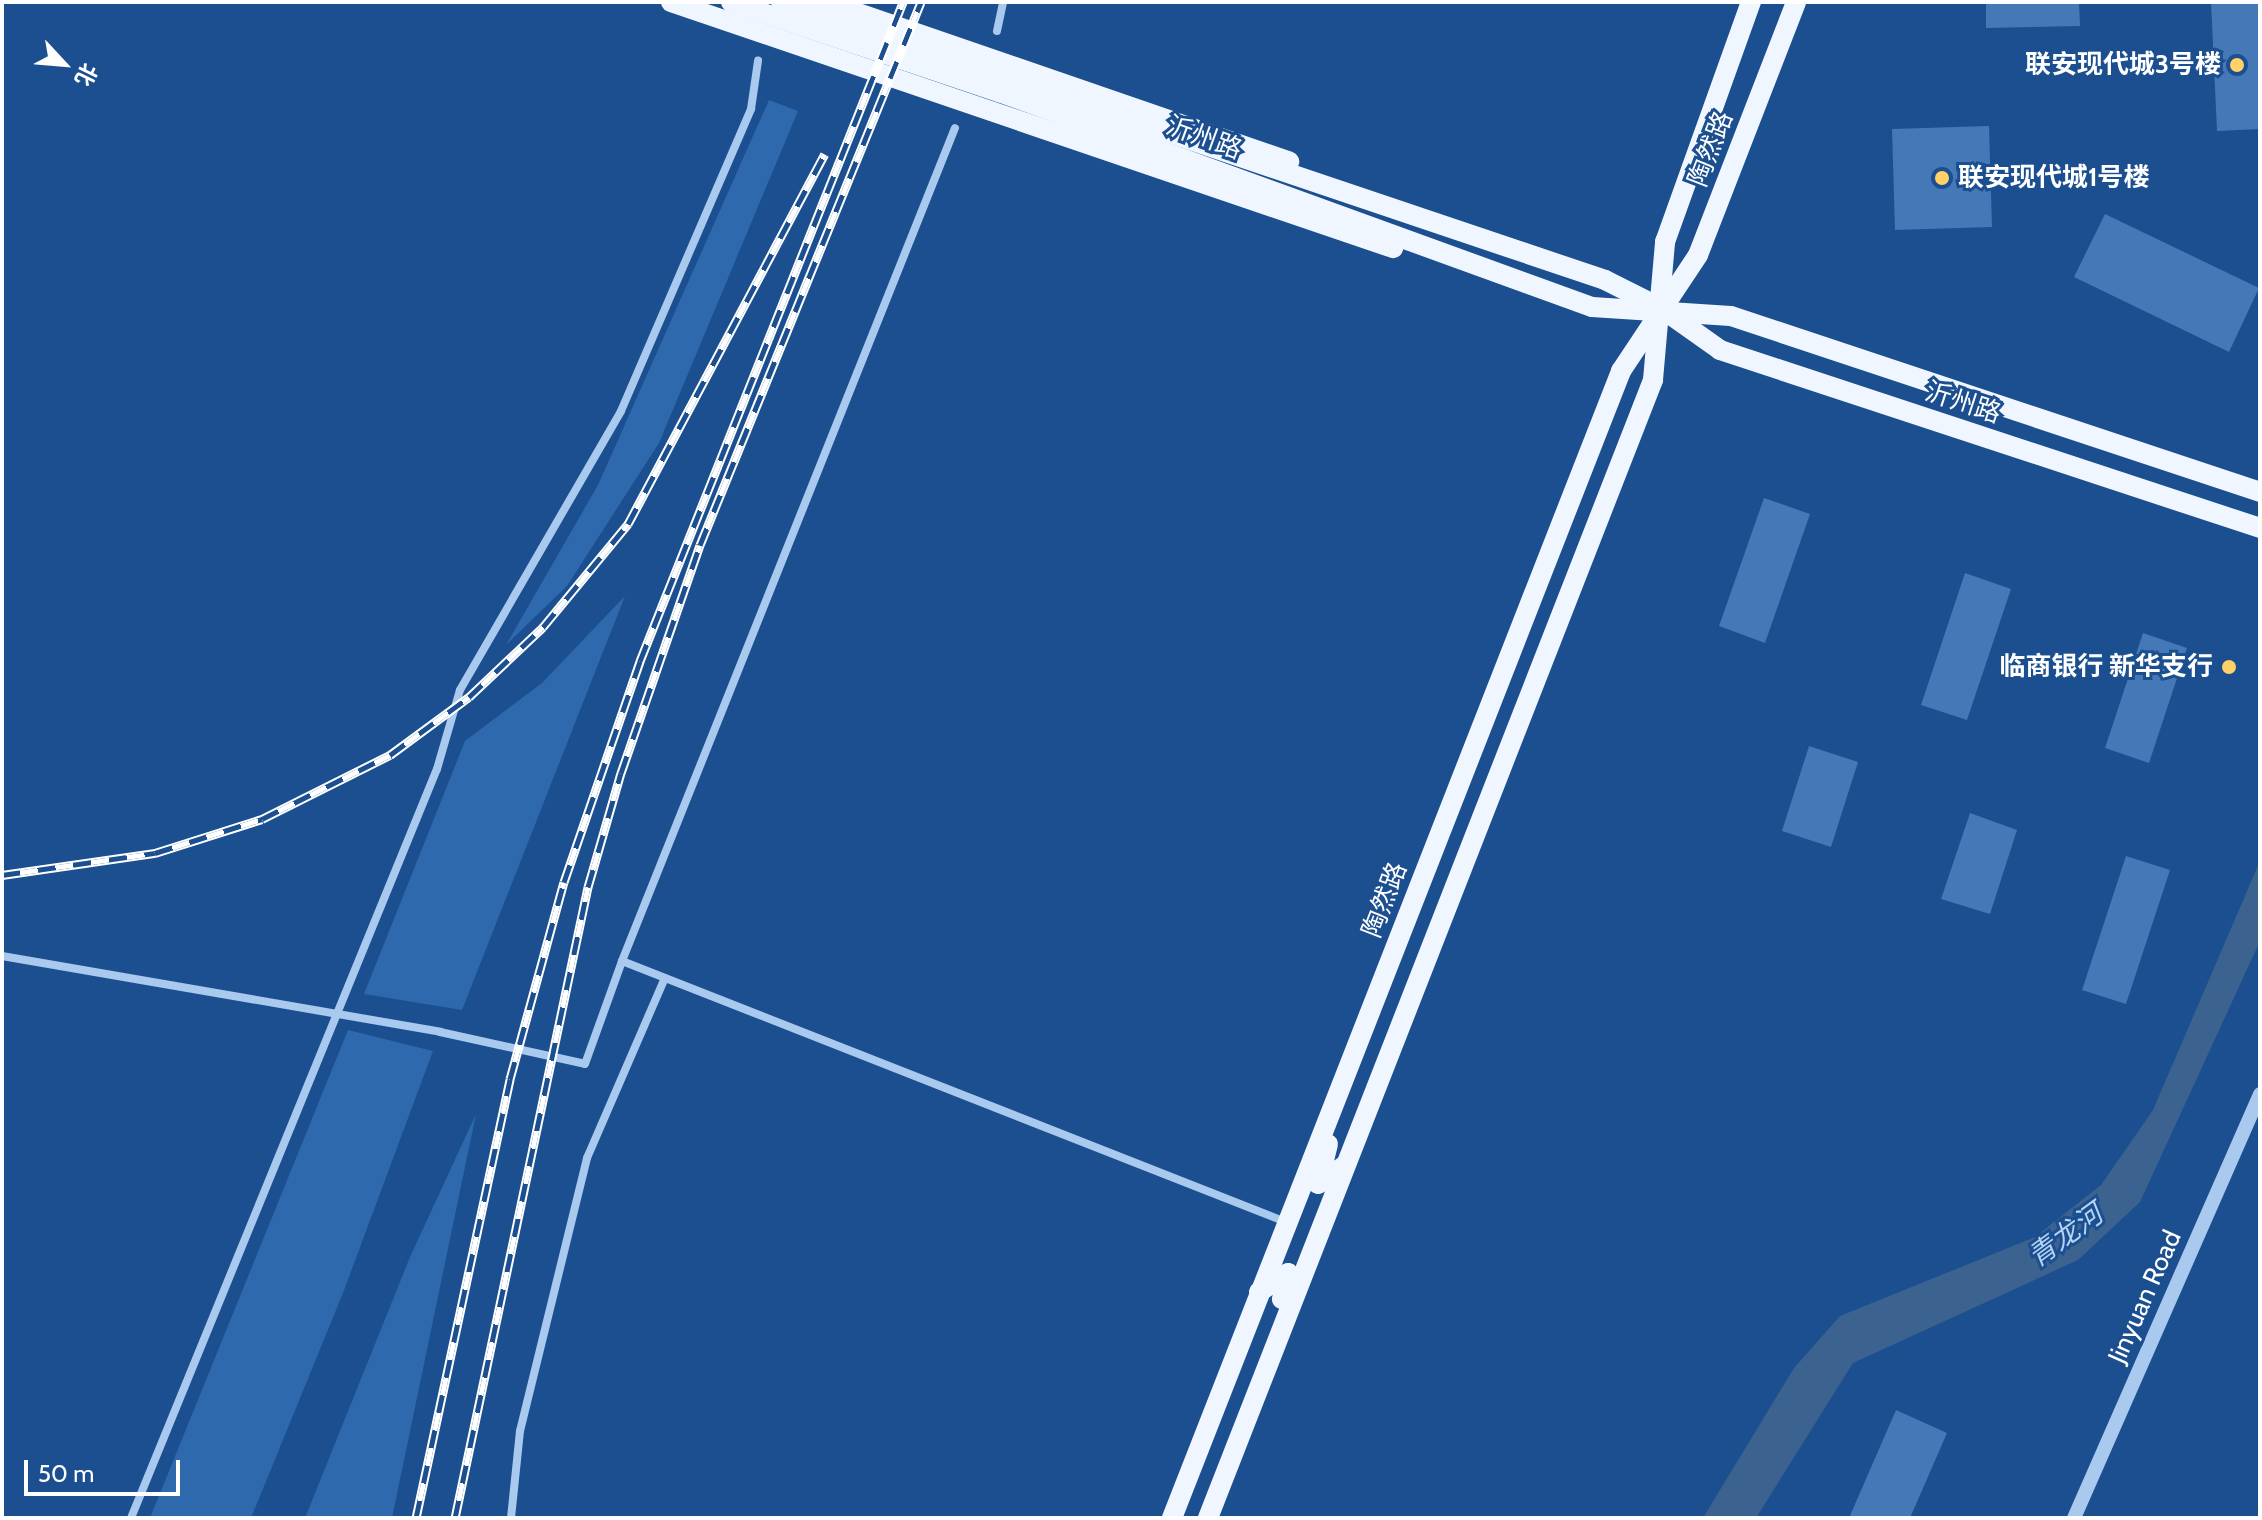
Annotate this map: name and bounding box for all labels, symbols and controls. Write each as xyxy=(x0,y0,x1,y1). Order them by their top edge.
north arrow xyxy=(24,24,104,104)
place label: 联安现代城3号楼 xyxy=(2025,49,2221,81)
marker: 联安现代城3号楼 xyxy=(2228,56,2246,74)
text: 北 xyxy=(69,59,103,91)
street label: 陶然路 xyxy=(1682,107,1740,191)
street label: 沂州路 xyxy=(1162,110,1246,166)
place label: 联安现代城1号楼 xyxy=(1958,162,2150,194)
marker: 联安现代城1号楼 xyxy=(1933,169,1951,187)
street label: 沂州路 xyxy=(1921,376,2005,430)
place label: 临商银行 新华支行 xyxy=(1999,651,2213,683)
marker: 临商银行 新华支行 xyxy=(2220,658,2238,676)
street label: 陶然路 xyxy=(1356,858,1414,942)
water label: 青龙河 xyxy=(2021,1197,2109,1273)
street label: Jinyuan Road xyxy=(2102,1226,2188,1368)
scale bar xyxy=(28,1444,184,1494)
text: 50 m xyxy=(38,1459,94,1488)

